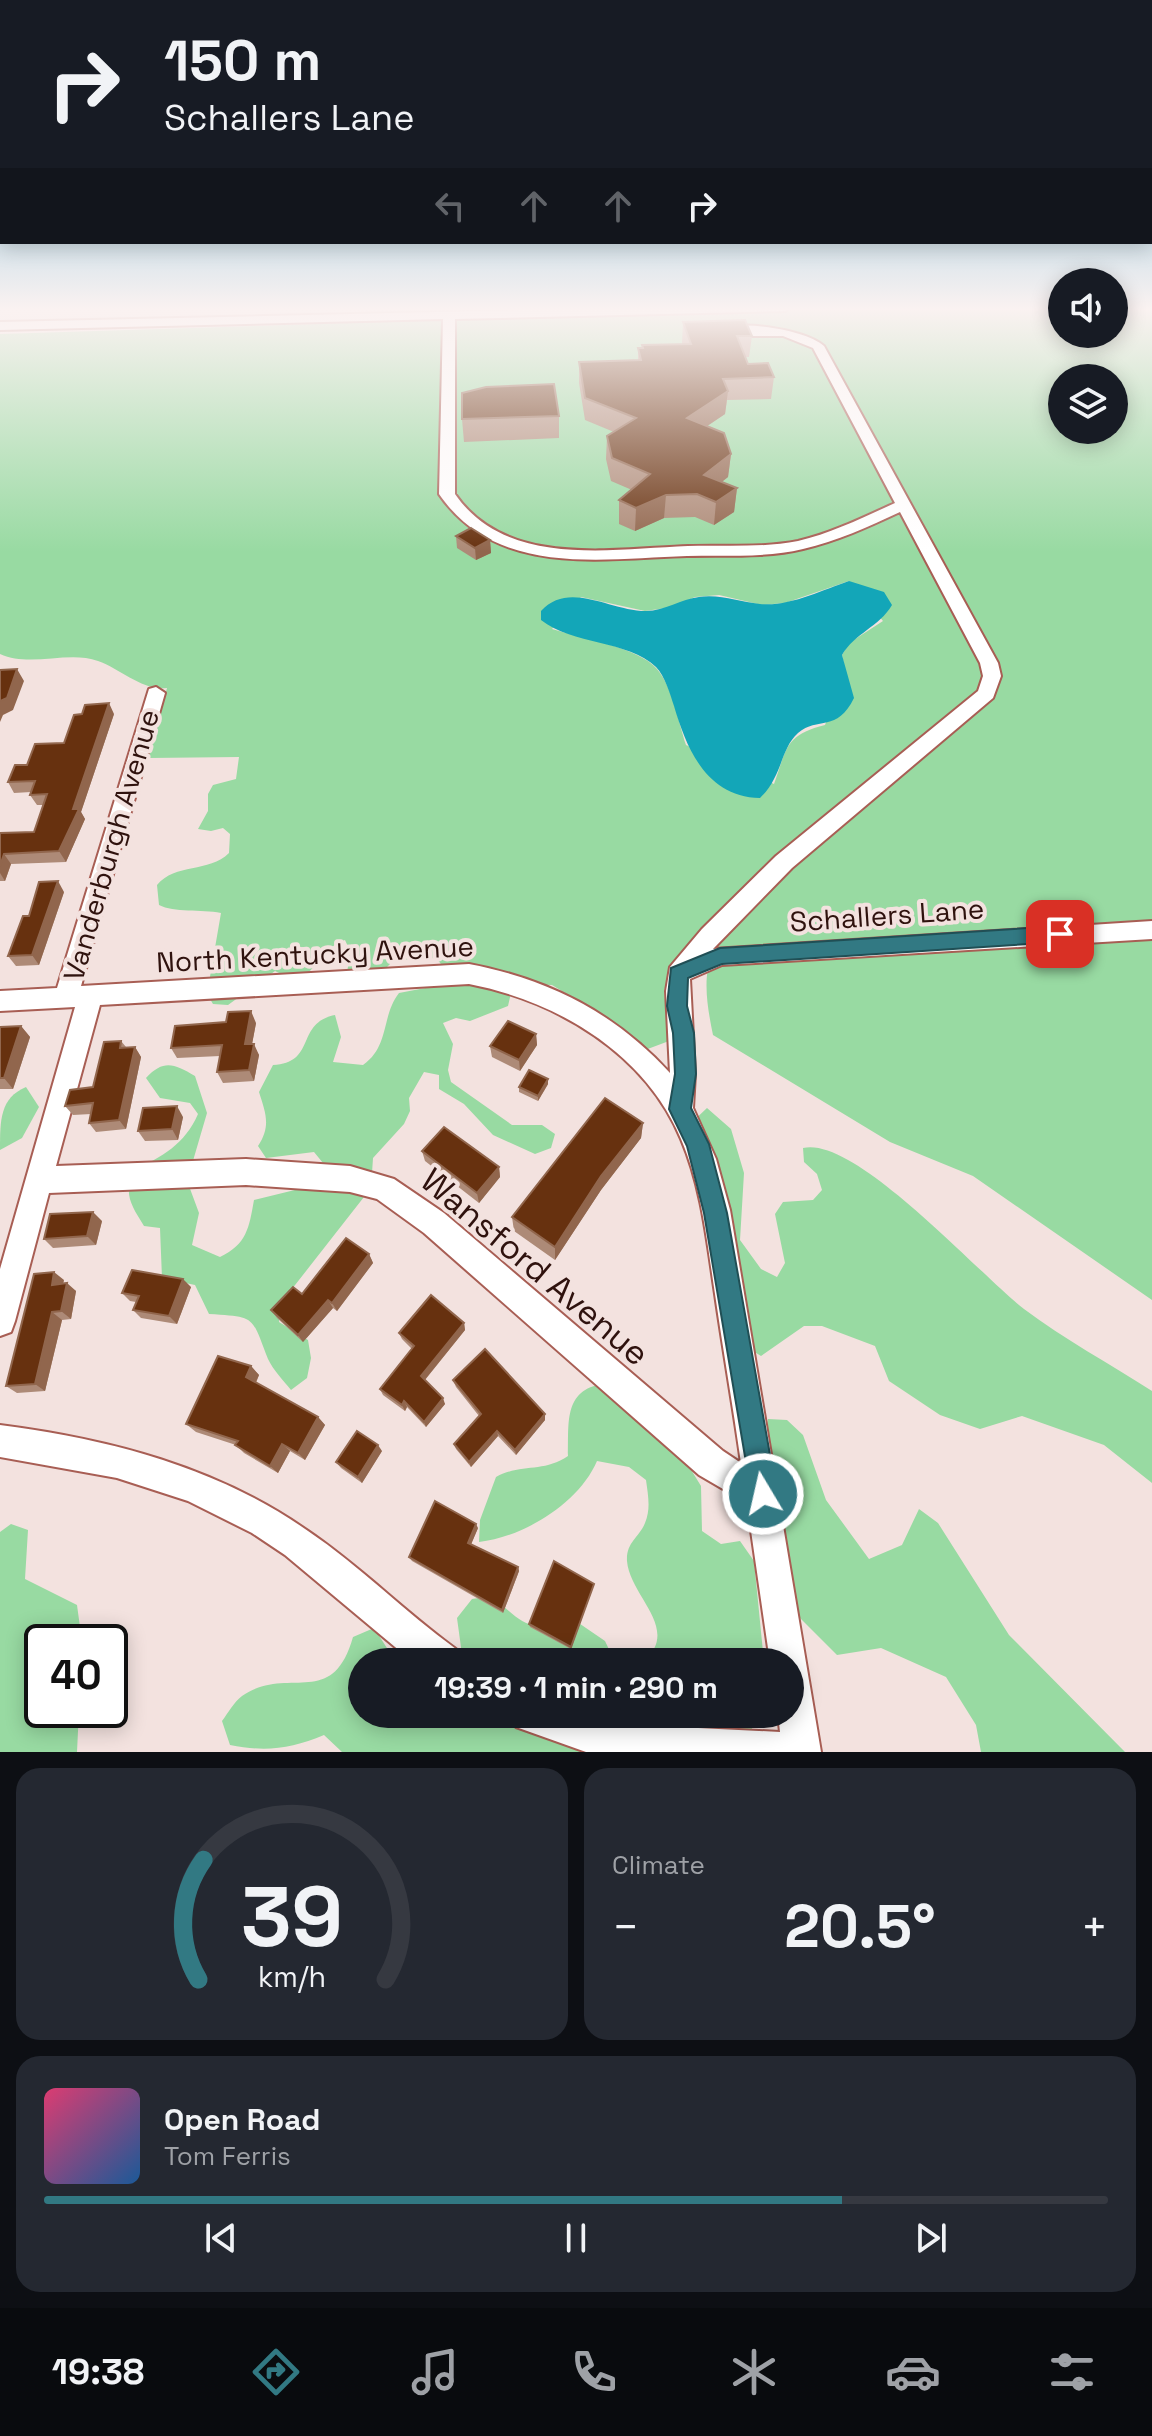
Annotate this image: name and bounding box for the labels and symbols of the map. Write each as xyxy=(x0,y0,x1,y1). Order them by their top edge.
street label: Vanderburgh Avenue xyxy=(55,705,167,985)
street label: Schallers Lane xyxy=(789,890,985,940)
pin xyxy=(1026,900,1094,968)
street label: North Kentucky Avenue xyxy=(155,928,475,980)
street label: Wansford Avenue xyxy=(412,1159,658,1375)
position arrow xyxy=(721,1452,805,1536)
speed limit sign: 40 xyxy=(24,1624,128,1728)

